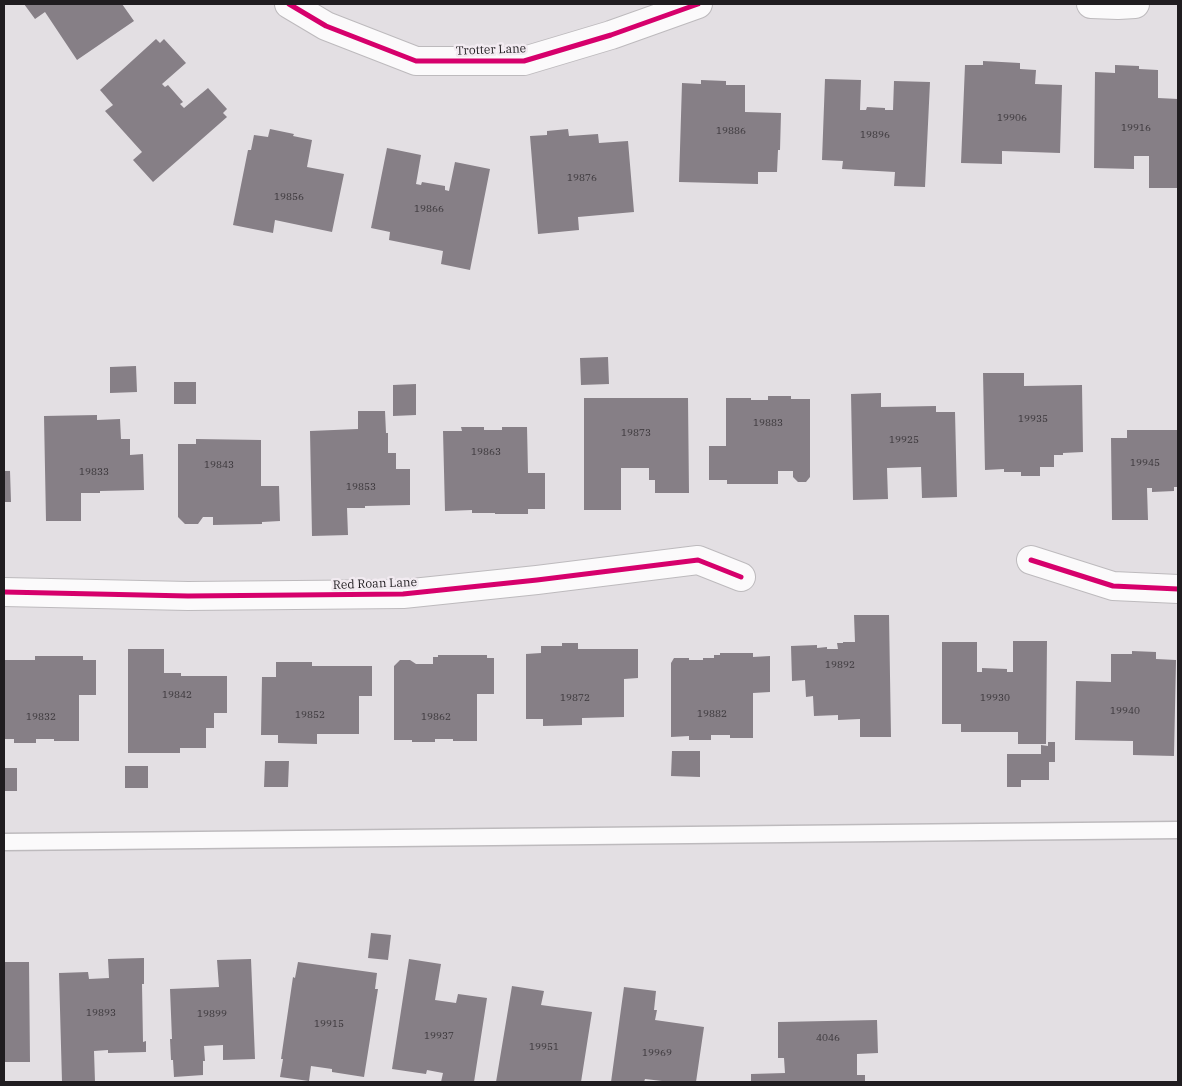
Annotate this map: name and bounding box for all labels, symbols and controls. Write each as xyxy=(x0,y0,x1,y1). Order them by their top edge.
street label: Trotter Lane xyxy=(456,42,526,58)
house number: 19906 xyxy=(997,112,1027,124)
house number: 19916 xyxy=(1121,122,1151,134)
house number: 19886 xyxy=(716,125,746,137)
house number: 19896 xyxy=(860,129,890,141)
house number: 19876 xyxy=(567,172,597,184)
house number: 19856 xyxy=(274,191,304,203)
house number: 19866 xyxy=(414,203,444,215)
house number: 19935 xyxy=(1018,413,1048,425)
house number: 19883 xyxy=(753,417,783,429)
house number: 19873 xyxy=(621,427,651,439)
house number: 19925 xyxy=(889,434,919,446)
house number: 19863 xyxy=(471,446,501,458)
house number: 19945 xyxy=(1130,457,1160,469)
house number: 19843 xyxy=(204,459,234,471)
house number: 19833 xyxy=(79,466,109,478)
house number: 19853 xyxy=(346,481,376,493)
street label: Red Roan Lane xyxy=(333,575,417,593)
house number: 19892 xyxy=(825,659,855,671)
house number: 19842 xyxy=(162,689,192,701)
house number: 19872 xyxy=(560,692,590,704)
house number: 19930 xyxy=(980,692,1010,704)
house number: 19940 xyxy=(1110,705,1140,717)
house number: 19882 xyxy=(697,708,727,720)
house number: 19852 xyxy=(295,709,325,721)
house number: 19832 xyxy=(26,711,56,723)
house number: 19862 xyxy=(421,711,451,723)
house number: 19893 xyxy=(86,1007,116,1019)
house number: 19899 xyxy=(197,1008,227,1020)
house number: 19915 xyxy=(314,1018,344,1030)
house number: 19937 xyxy=(424,1030,454,1042)
house number: 4046 xyxy=(816,1032,840,1044)
house number: 19951 xyxy=(529,1041,559,1053)
house number: 19969 xyxy=(642,1047,672,1059)

